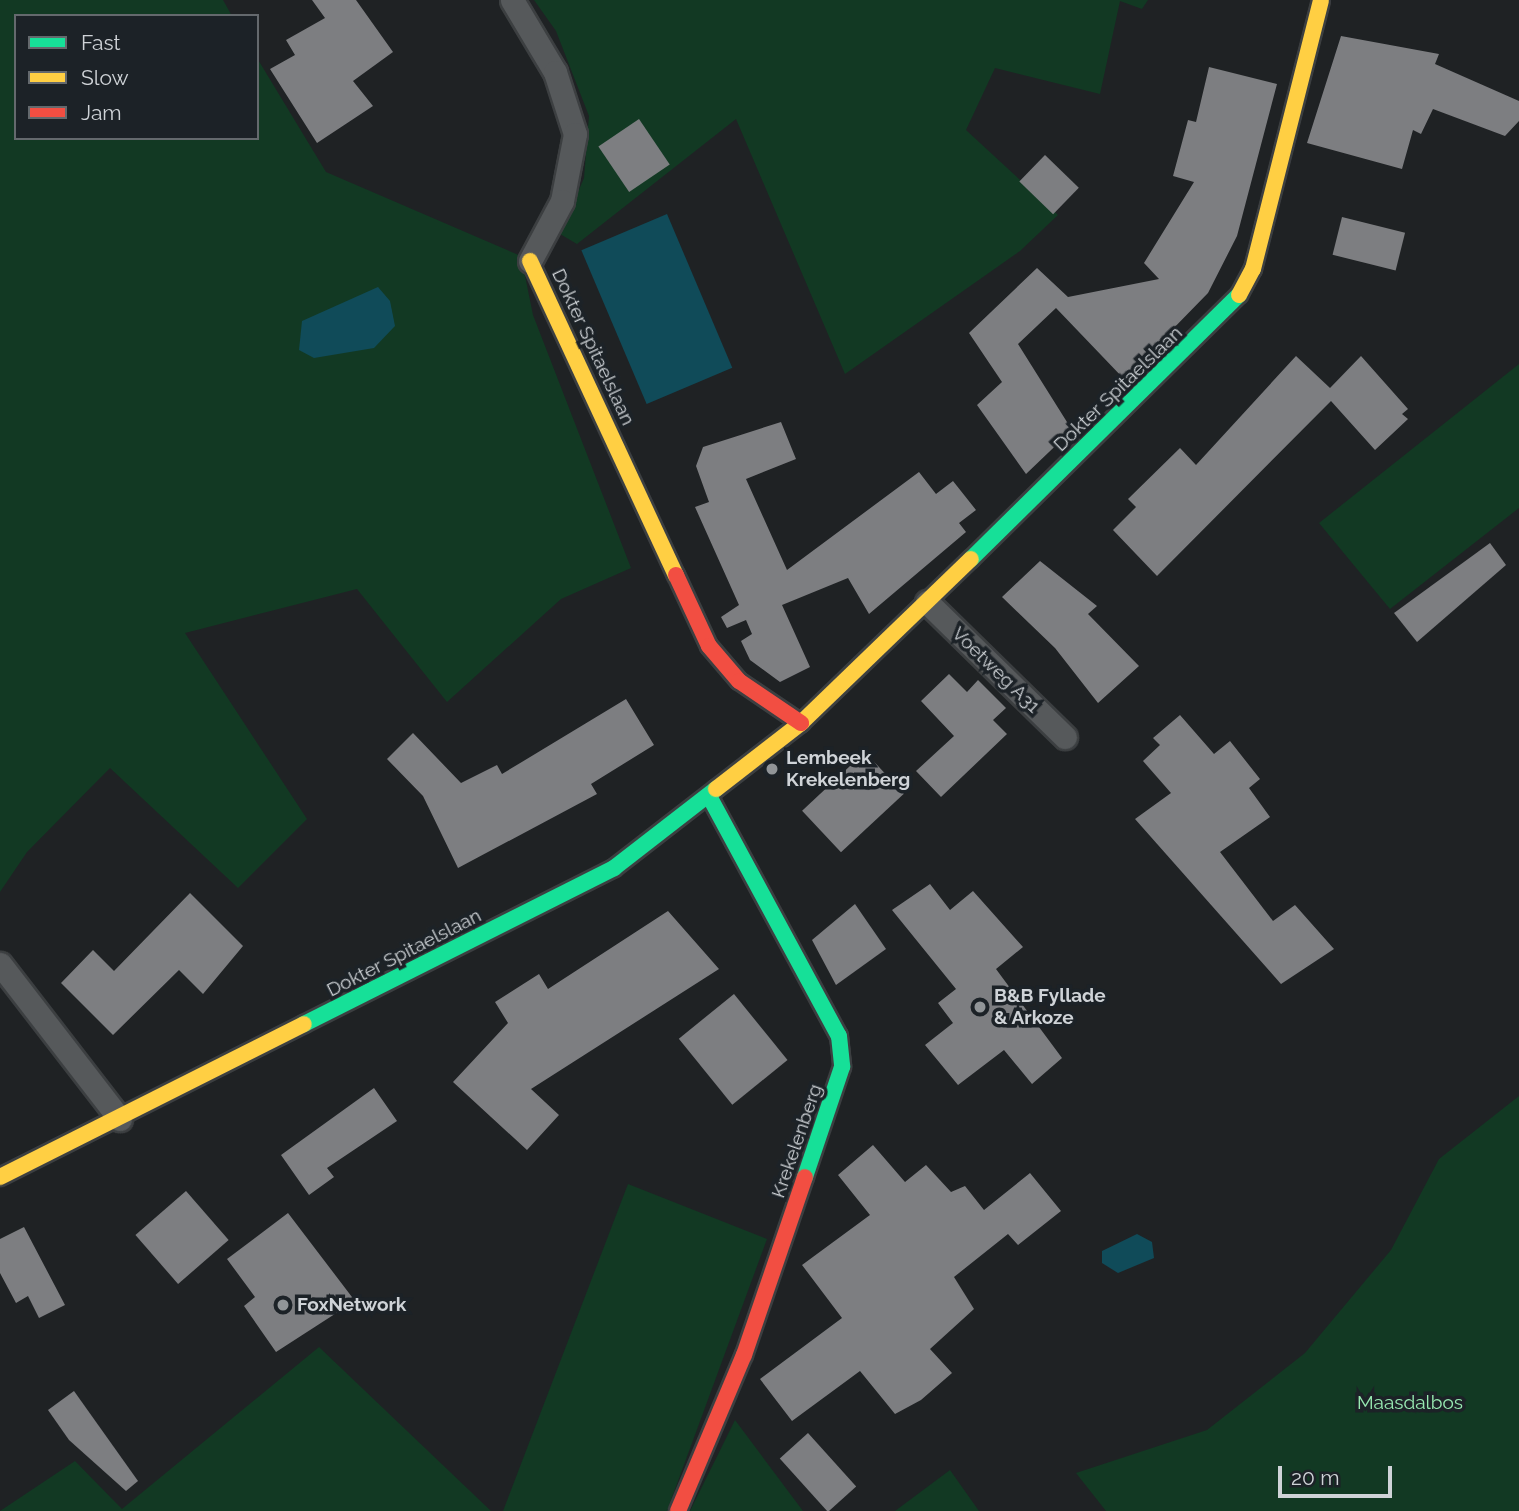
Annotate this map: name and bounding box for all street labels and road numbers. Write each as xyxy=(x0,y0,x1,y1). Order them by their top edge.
street label: Dokter Spitaelslaan xyxy=(547,265,639,429)
street label: Dokter Spitaelslaan xyxy=(1049,322,1187,456)
street label: Voetweg A31 xyxy=(947,622,1045,718)
street label: Dokter Spitaelslaan xyxy=(323,904,485,1002)
street label: Krekelenberg xyxy=(767,1081,827,1201)

